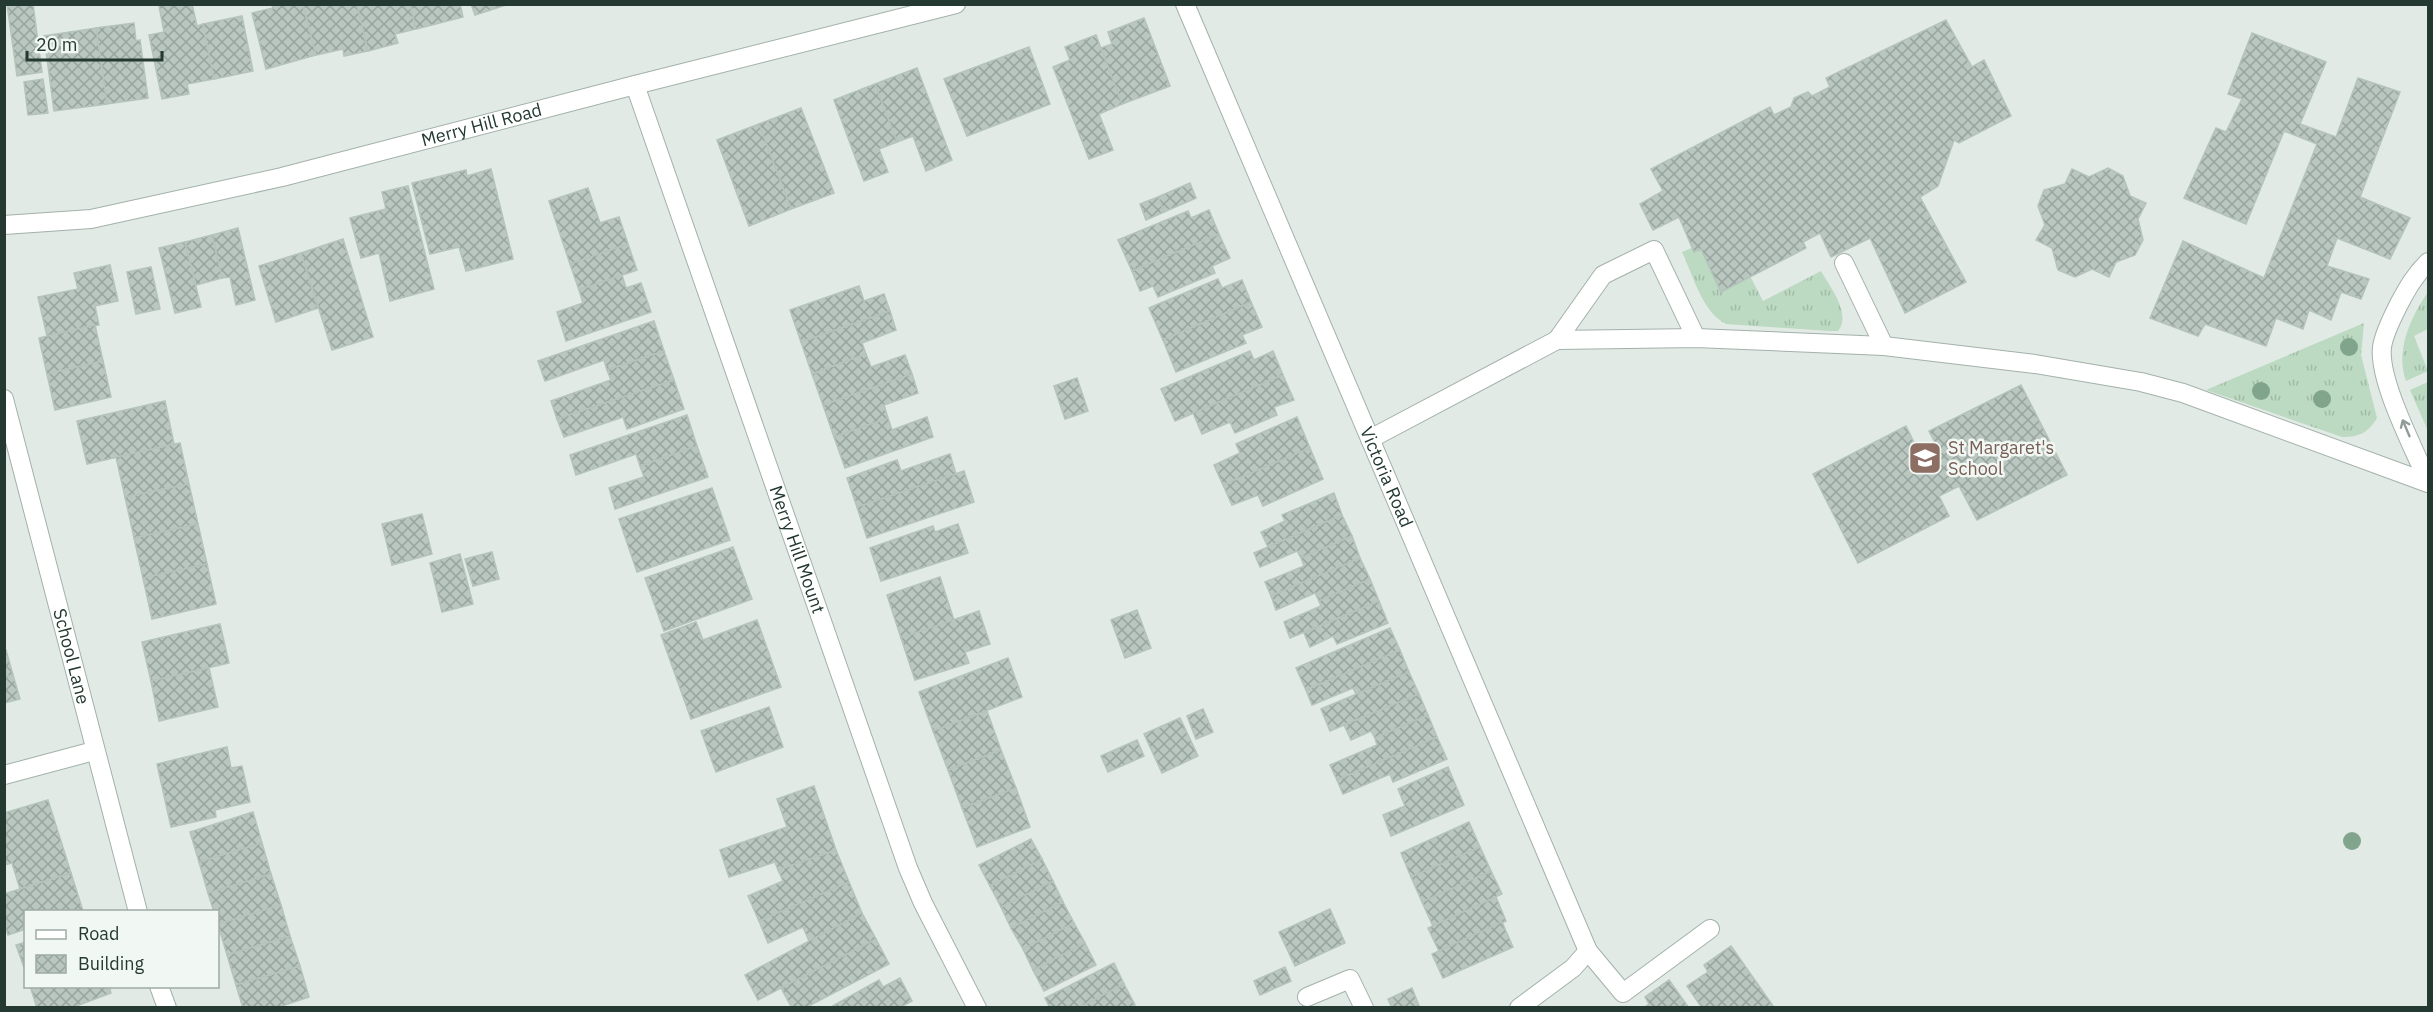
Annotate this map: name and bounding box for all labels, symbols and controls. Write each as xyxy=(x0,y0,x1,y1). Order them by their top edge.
scale bar xyxy=(27,24,162,62)
text: 20 m xyxy=(36,33,78,56)
street label: Merry Hill Road xyxy=(419,98,544,151)
one-way arrow xyxy=(2399,420,2411,438)
street label: Victoria Road xyxy=(1355,423,1418,531)
place label: St Margaret's School xyxy=(1948,436,2054,480)
school or university icon: St Margaret's School xyxy=(1907,440,1943,476)
street label: Merry Hill Mount xyxy=(765,482,830,616)
street label: School Lane xyxy=(48,606,95,707)
legend xyxy=(24,910,219,988)
text: Road xyxy=(78,922,119,945)
text: Building xyxy=(78,952,145,975)

